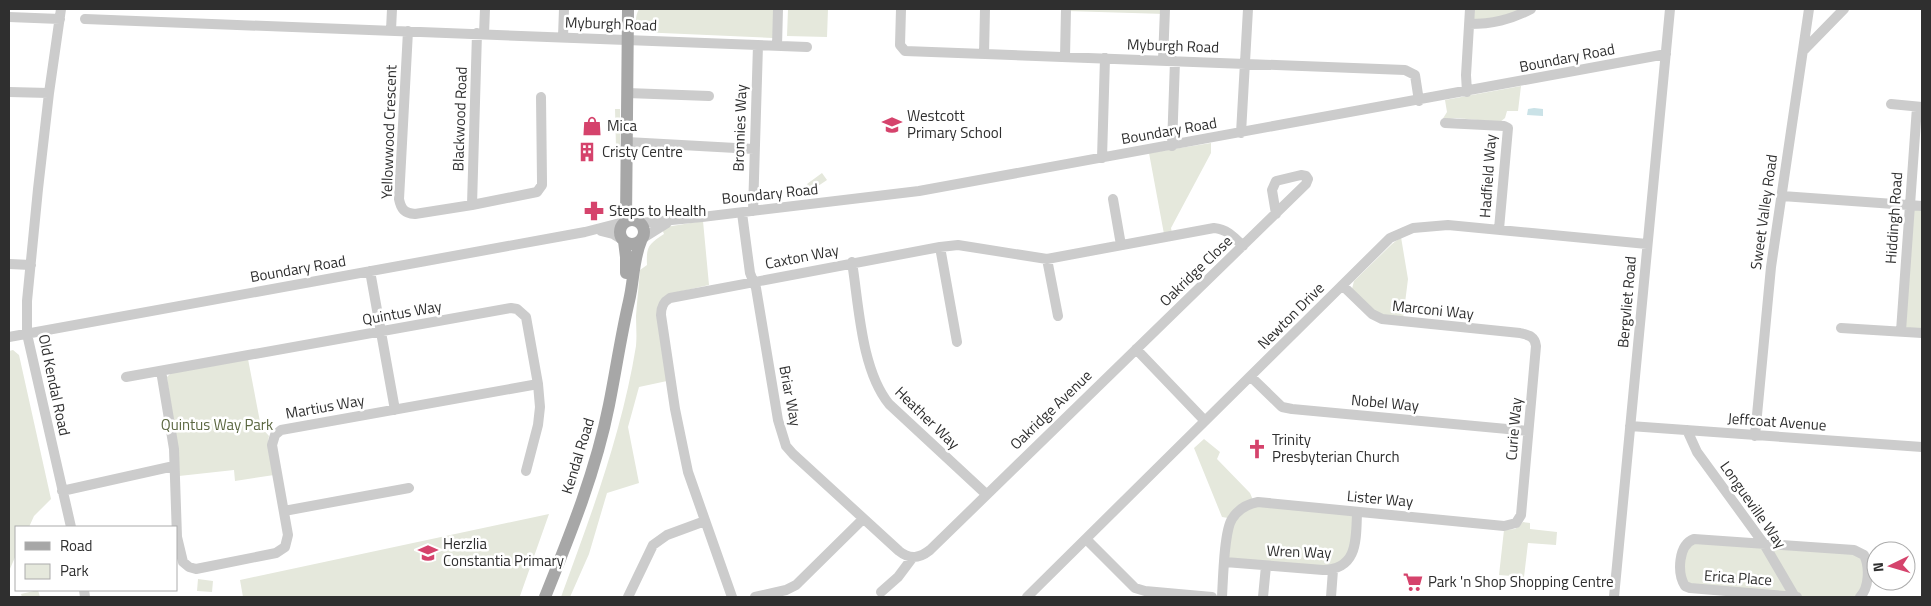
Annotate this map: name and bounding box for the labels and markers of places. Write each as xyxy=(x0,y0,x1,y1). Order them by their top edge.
place label: Westcott Primary School xyxy=(907,104,1002,144)
place label: Mica xyxy=(607,114,637,137)
school or university icon: Westcott Primary School xyxy=(881,114,903,136)
shop icon: Mica xyxy=(581,115,603,137)
place label: Cristy Centre xyxy=(602,140,683,163)
building icon: Cristy Centre xyxy=(576,141,598,163)
place label: Steps to Health xyxy=(609,199,706,222)
pharmacy icon: Steps to Health xyxy=(583,200,605,222)
place label: Trinity Presbyterian Church xyxy=(1272,428,1400,468)
church icon: Trinity Presbyterian Church xyxy=(1246,438,1268,460)
place label: Herzlia Constantia Primary xyxy=(443,532,564,572)
school or university icon: Herzlia Constantia Primary xyxy=(417,542,439,564)
place label: Park 'n Shop Shopping Centre xyxy=(1428,570,1614,593)
supermarket icon: Park 'n Shop Shopping Centre xyxy=(1402,571,1424,593)

